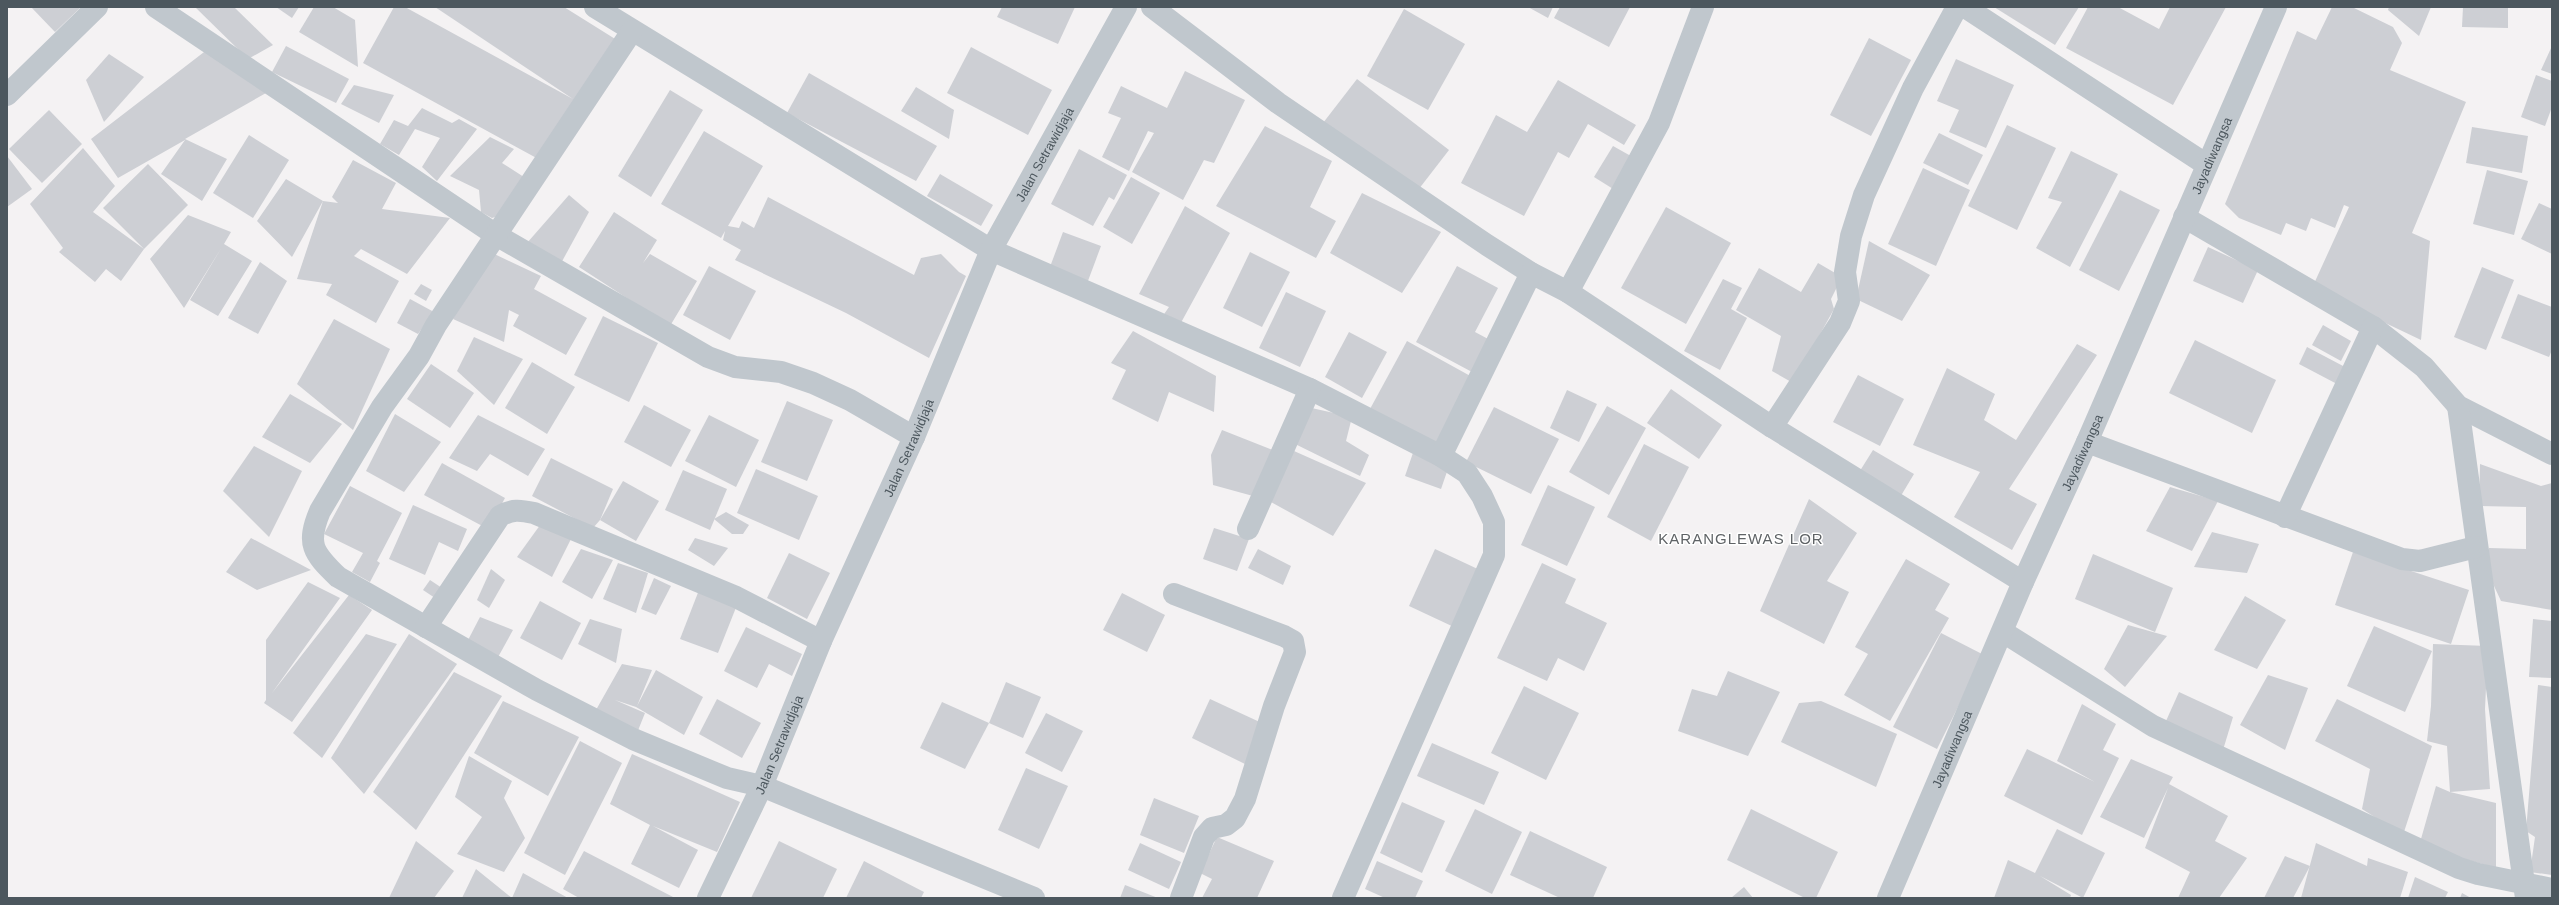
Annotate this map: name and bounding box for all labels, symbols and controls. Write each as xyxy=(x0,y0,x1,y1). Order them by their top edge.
street label: Jalan Setrawidjaja xyxy=(1012,104,1077,204)
street label: Jayadiwangsa xyxy=(2188,114,2235,196)
street label: Jalan Setrawidjaja xyxy=(880,396,937,499)
street label: Jayadiwangsa xyxy=(2058,411,2106,493)
district label: KARANGLEWAS LOR xyxy=(1658,530,1824,547)
street label: Jalan Setrawidjaja xyxy=(752,692,806,797)
street label: Jayadiwangsa xyxy=(1929,707,1975,790)

